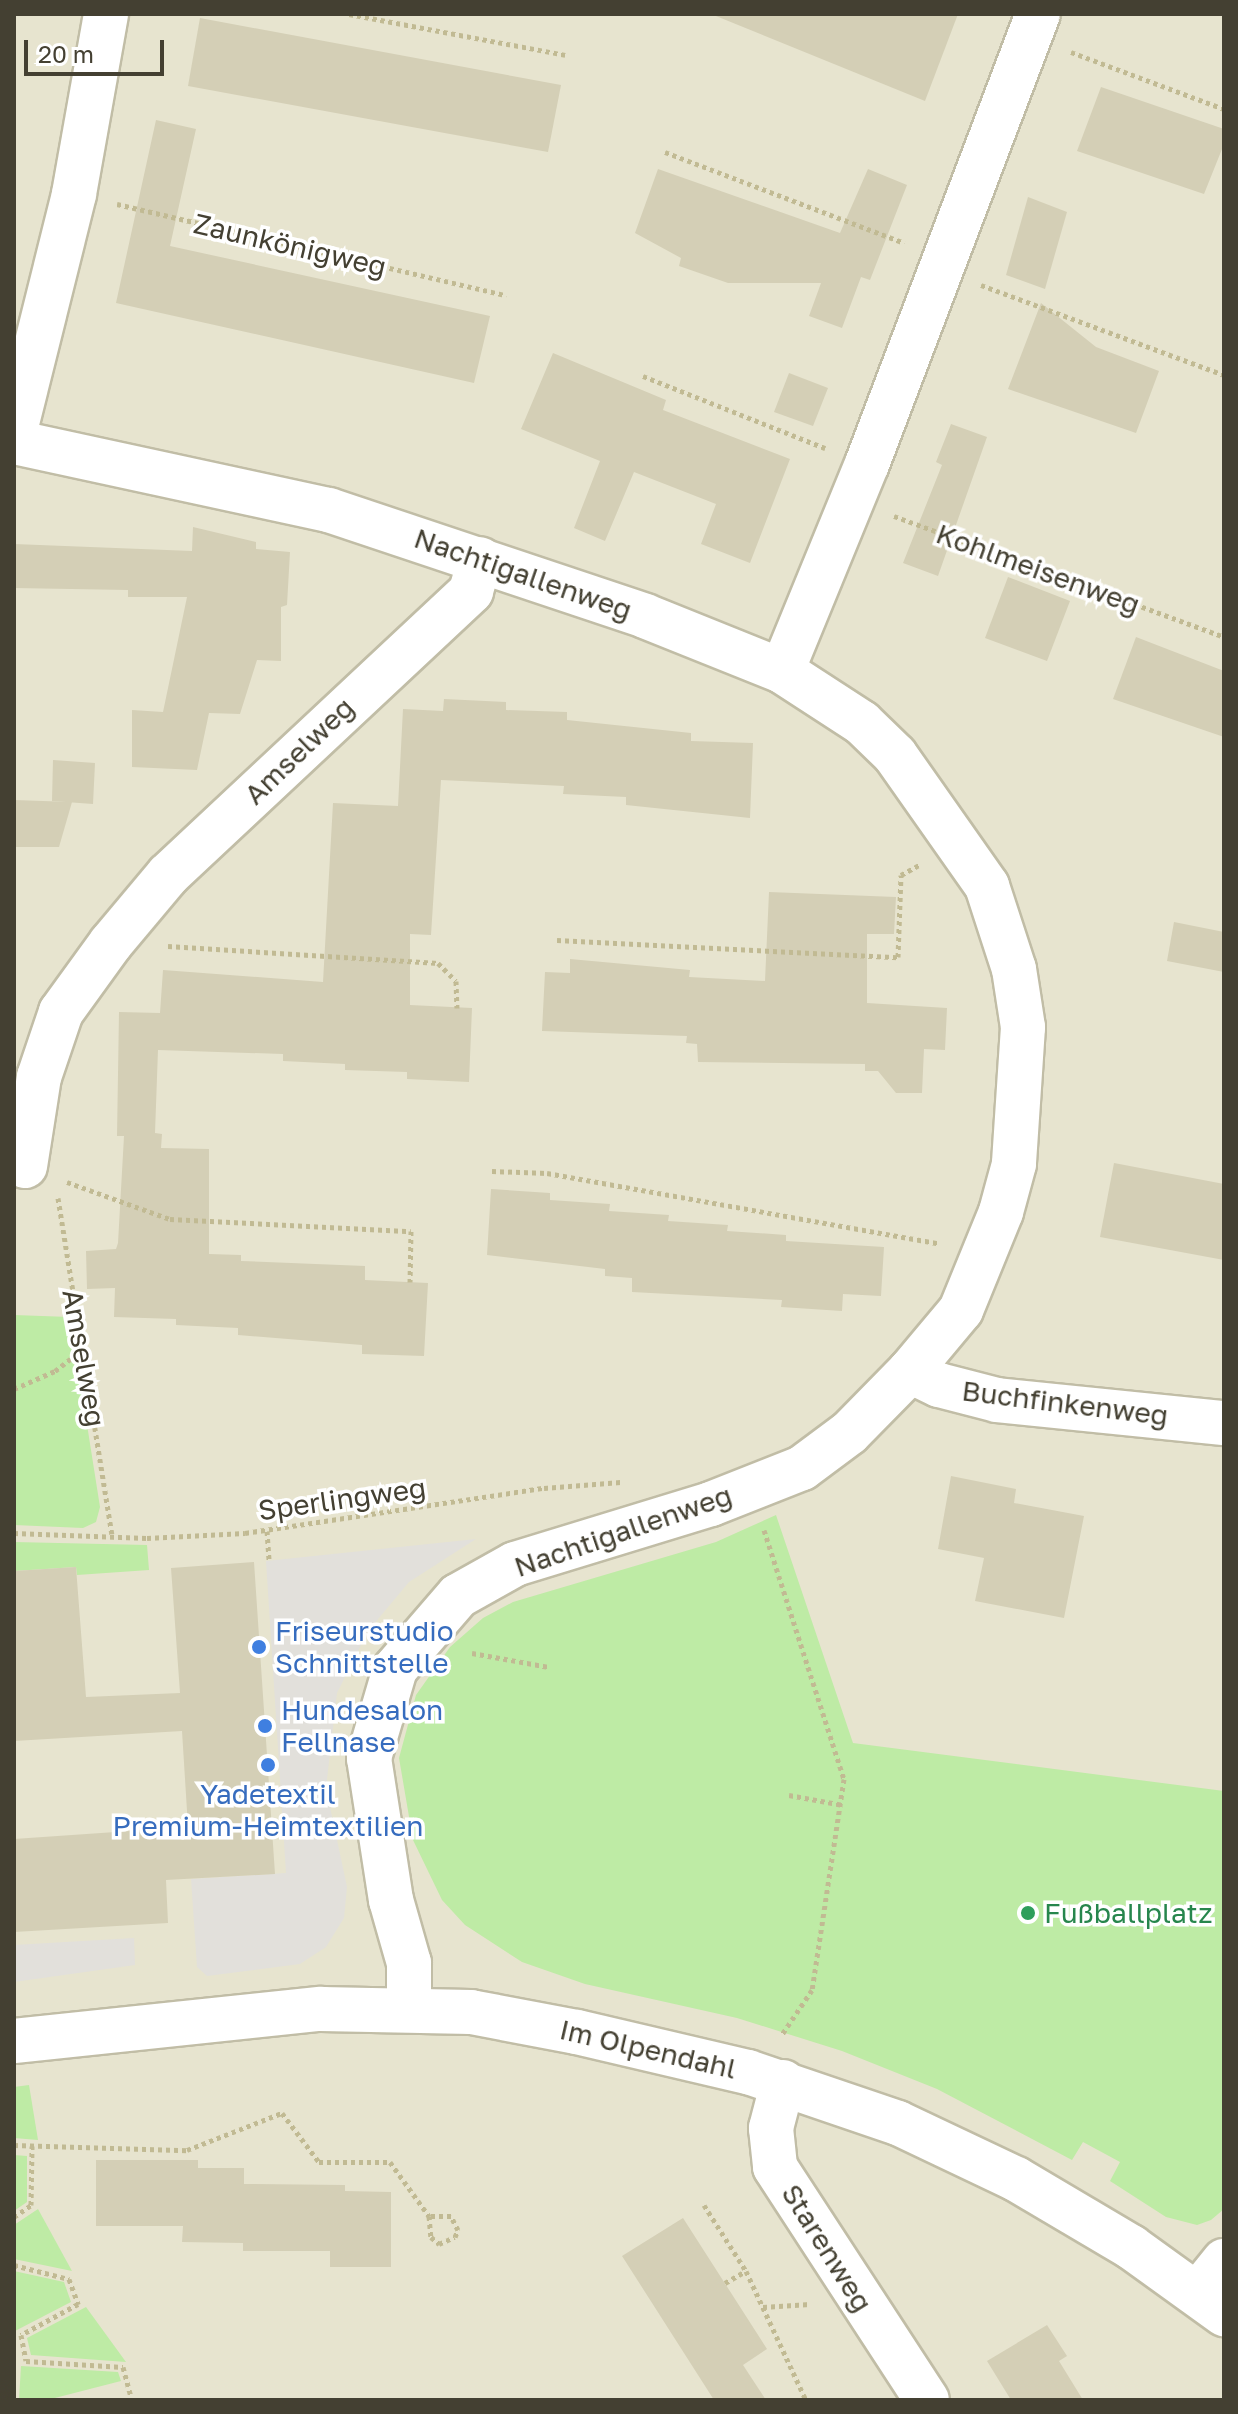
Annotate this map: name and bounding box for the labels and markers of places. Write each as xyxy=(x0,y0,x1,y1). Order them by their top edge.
place label: Friseurstudio Schnittstelle xyxy=(275,1614,454,1680)
marker: Friseurstudio Schnittstelle xyxy=(250,1638,268,1656)
place label: Hundesalon Fellnase xyxy=(281,1693,443,1759)
marker: Hundesalon Fellnase xyxy=(256,1717,274,1735)
marker: Yadetextil Premium-Heimtextilien xyxy=(259,1756,277,1774)
place label: Yadetextil Premium-Heimtextilien xyxy=(113,1777,423,1843)
place label: Fußballplatz xyxy=(1044,1896,1213,1930)
marker: Fußballplatz xyxy=(1019,1904,1037,1922)

